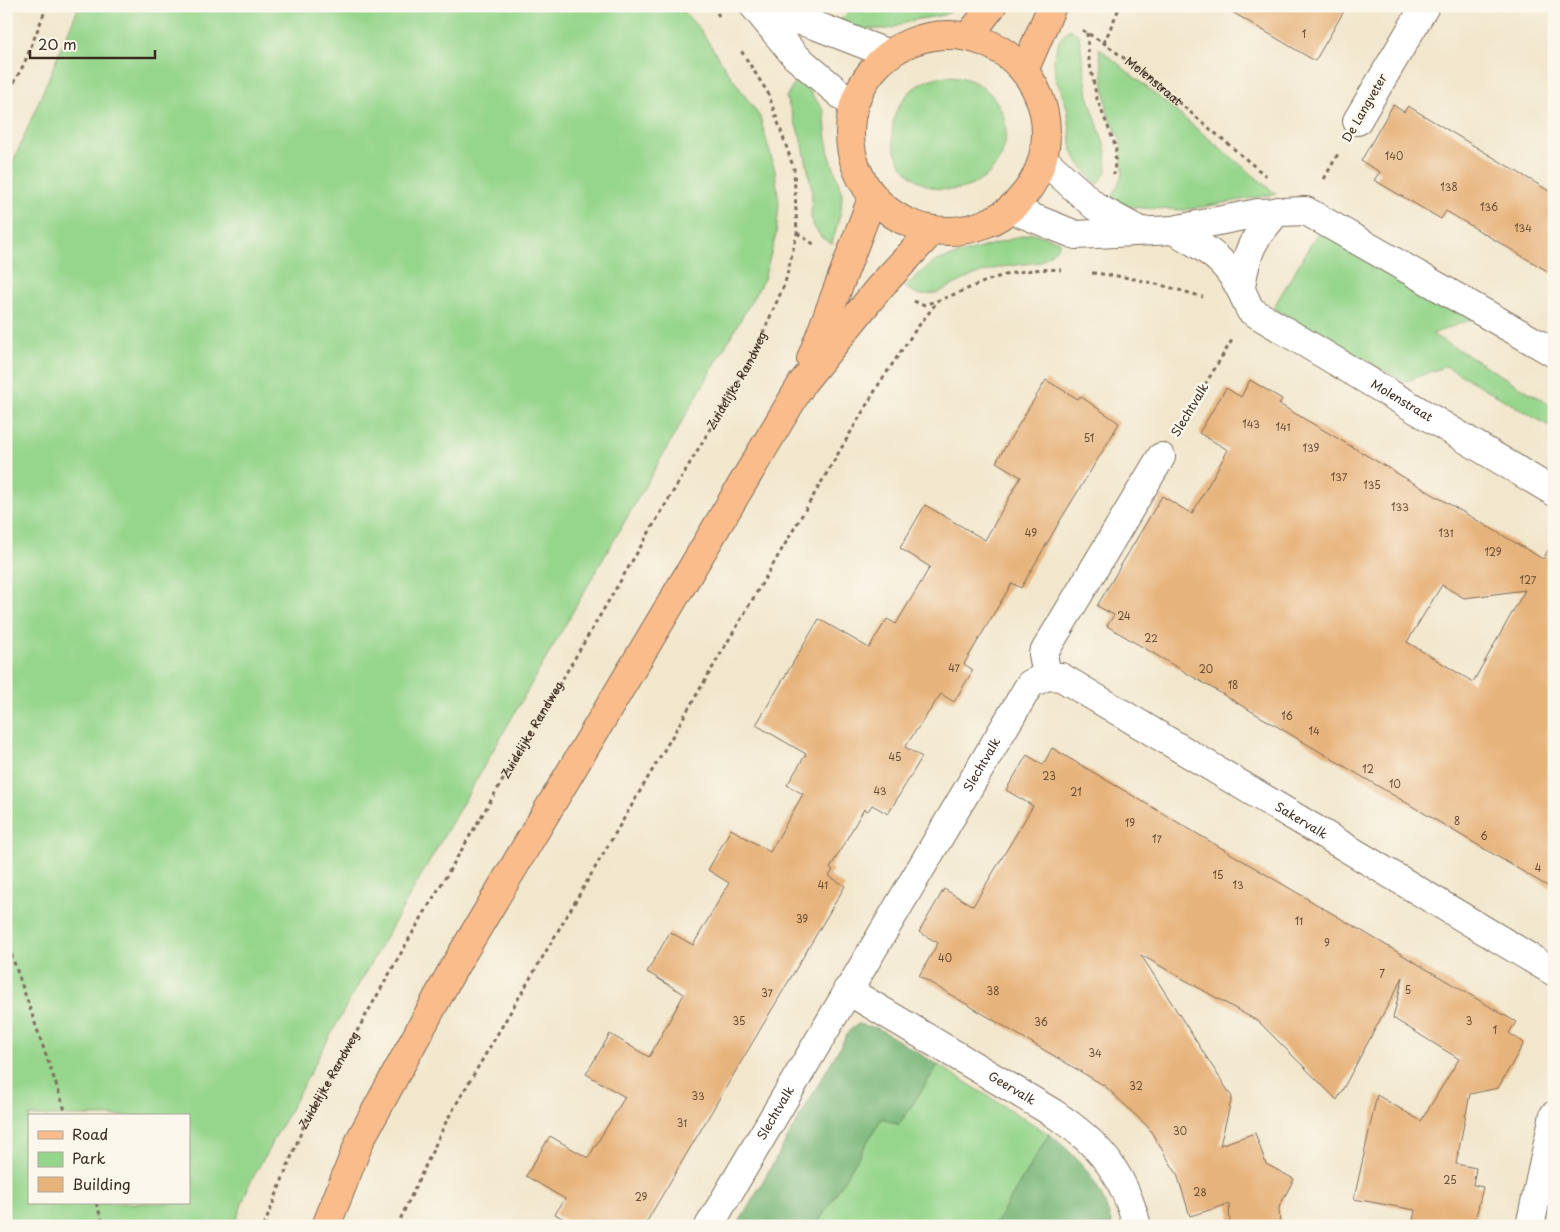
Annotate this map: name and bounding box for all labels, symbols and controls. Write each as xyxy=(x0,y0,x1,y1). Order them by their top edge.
house number: 1 xyxy=(1302,26,1306,41)
scale bar xyxy=(30,28,155,60)
text: 20 m xyxy=(38,32,77,55)
street label: Molenstraat xyxy=(1121,52,1186,110)
street label: De Langveter xyxy=(1337,70,1391,145)
house number: 140 xyxy=(1385,148,1403,163)
house number: 138 xyxy=(1440,179,1458,194)
house number: 136 xyxy=(1480,199,1498,214)
house number: 134 xyxy=(1514,220,1532,235)
street label: Zuidelijke Randweg xyxy=(702,328,771,432)
street label: Molenstraat xyxy=(1368,374,1436,425)
street label: Slechtvalk xyxy=(1166,379,1212,440)
house number: 143 xyxy=(1242,416,1260,431)
house number: 141 xyxy=(1276,419,1291,434)
house number: 51 xyxy=(1084,430,1094,445)
house number: 139 xyxy=(1303,440,1320,455)
house number: 137 xyxy=(1331,469,1348,484)
house number: 135 xyxy=(1363,477,1381,492)
house number: 133 xyxy=(1391,499,1409,514)
house number: 49 xyxy=(1025,525,1037,540)
house number: 131 xyxy=(1439,525,1454,540)
house number: 129 xyxy=(1484,544,1502,559)
house number: 127 xyxy=(1520,572,1537,587)
house number: 24 xyxy=(1117,608,1131,623)
house number: 22 xyxy=(1144,630,1158,645)
house number: 47 xyxy=(948,660,961,675)
house number: 20 xyxy=(1199,661,1213,676)
house number: 18 xyxy=(1228,677,1238,692)
street label: Zuidelijke Randweg xyxy=(496,678,567,781)
house number: 16 xyxy=(1281,708,1293,723)
house number: 14 xyxy=(1308,723,1320,738)
street label: Slechtvalk xyxy=(958,734,1004,795)
house number: 45 xyxy=(889,749,901,764)
house number: 12 xyxy=(1362,761,1374,776)
house number: 23 xyxy=(1042,768,1056,783)
house number: 10 xyxy=(1389,776,1401,791)
house number: 43 xyxy=(874,783,887,798)
house number: 21 xyxy=(1070,784,1082,799)
street label: Sakervalk xyxy=(1272,797,1331,843)
house number: 8 xyxy=(1454,813,1460,828)
house number: 19 xyxy=(1125,815,1135,830)
house number: 6 xyxy=(1480,828,1488,843)
house number: 17 xyxy=(1152,831,1163,846)
house number: 4 xyxy=(1535,860,1542,875)
house number: 15 xyxy=(1213,867,1223,882)
house number: 41 xyxy=(818,877,828,892)
house number: 13 xyxy=(1232,877,1244,892)
house number: 39 xyxy=(796,911,808,926)
house number: 11 xyxy=(1295,913,1303,928)
house number: 9 xyxy=(1324,935,1330,950)
house number: 40 xyxy=(938,950,952,965)
house number: 7 xyxy=(1379,966,1385,981)
house number: 5 xyxy=(1405,982,1411,997)
house number: 38 xyxy=(987,983,999,998)
house number: 37 xyxy=(761,985,774,1000)
house number: 35 xyxy=(733,1013,745,1028)
house number: 3 xyxy=(1466,1013,1472,1028)
house number: 36 xyxy=(1034,1014,1048,1029)
house number: 1 xyxy=(1493,1022,1497,1037)
street label: Zuidelijke Randweg xyxy=(294,1028,363,1132)
house number: 34 xyxy=(1088,1045,1102,1060)
street label: Geervalk xyxy=(985,1066,1039,1109)
house number: 32 xyxy=(1129,1078,1143,1093)
street label: Slechtvalk xyxy=(752,1082,798,1143)
house number: 33 xyxy=(691,1088,705,1103)
legend xyxy=(28,1114,190,1204)
house number: 31 xyxy=(677,1115,687,1130)
text: Road xyxy=(72,1122,108,1145)
house number: 30 xyxy=(1173,1123,1187,1138)
text: Park xyxy=(72,1146,106,1169)
text: Building xyxy=(72,1172,131,1195)
house number: 25 xyxy=(1443,1172,1457,1187)
house number: 28 xyxy=(1193,1184,1207,1199)
house number: 29 xyxy=(635,1189,648,1204)

